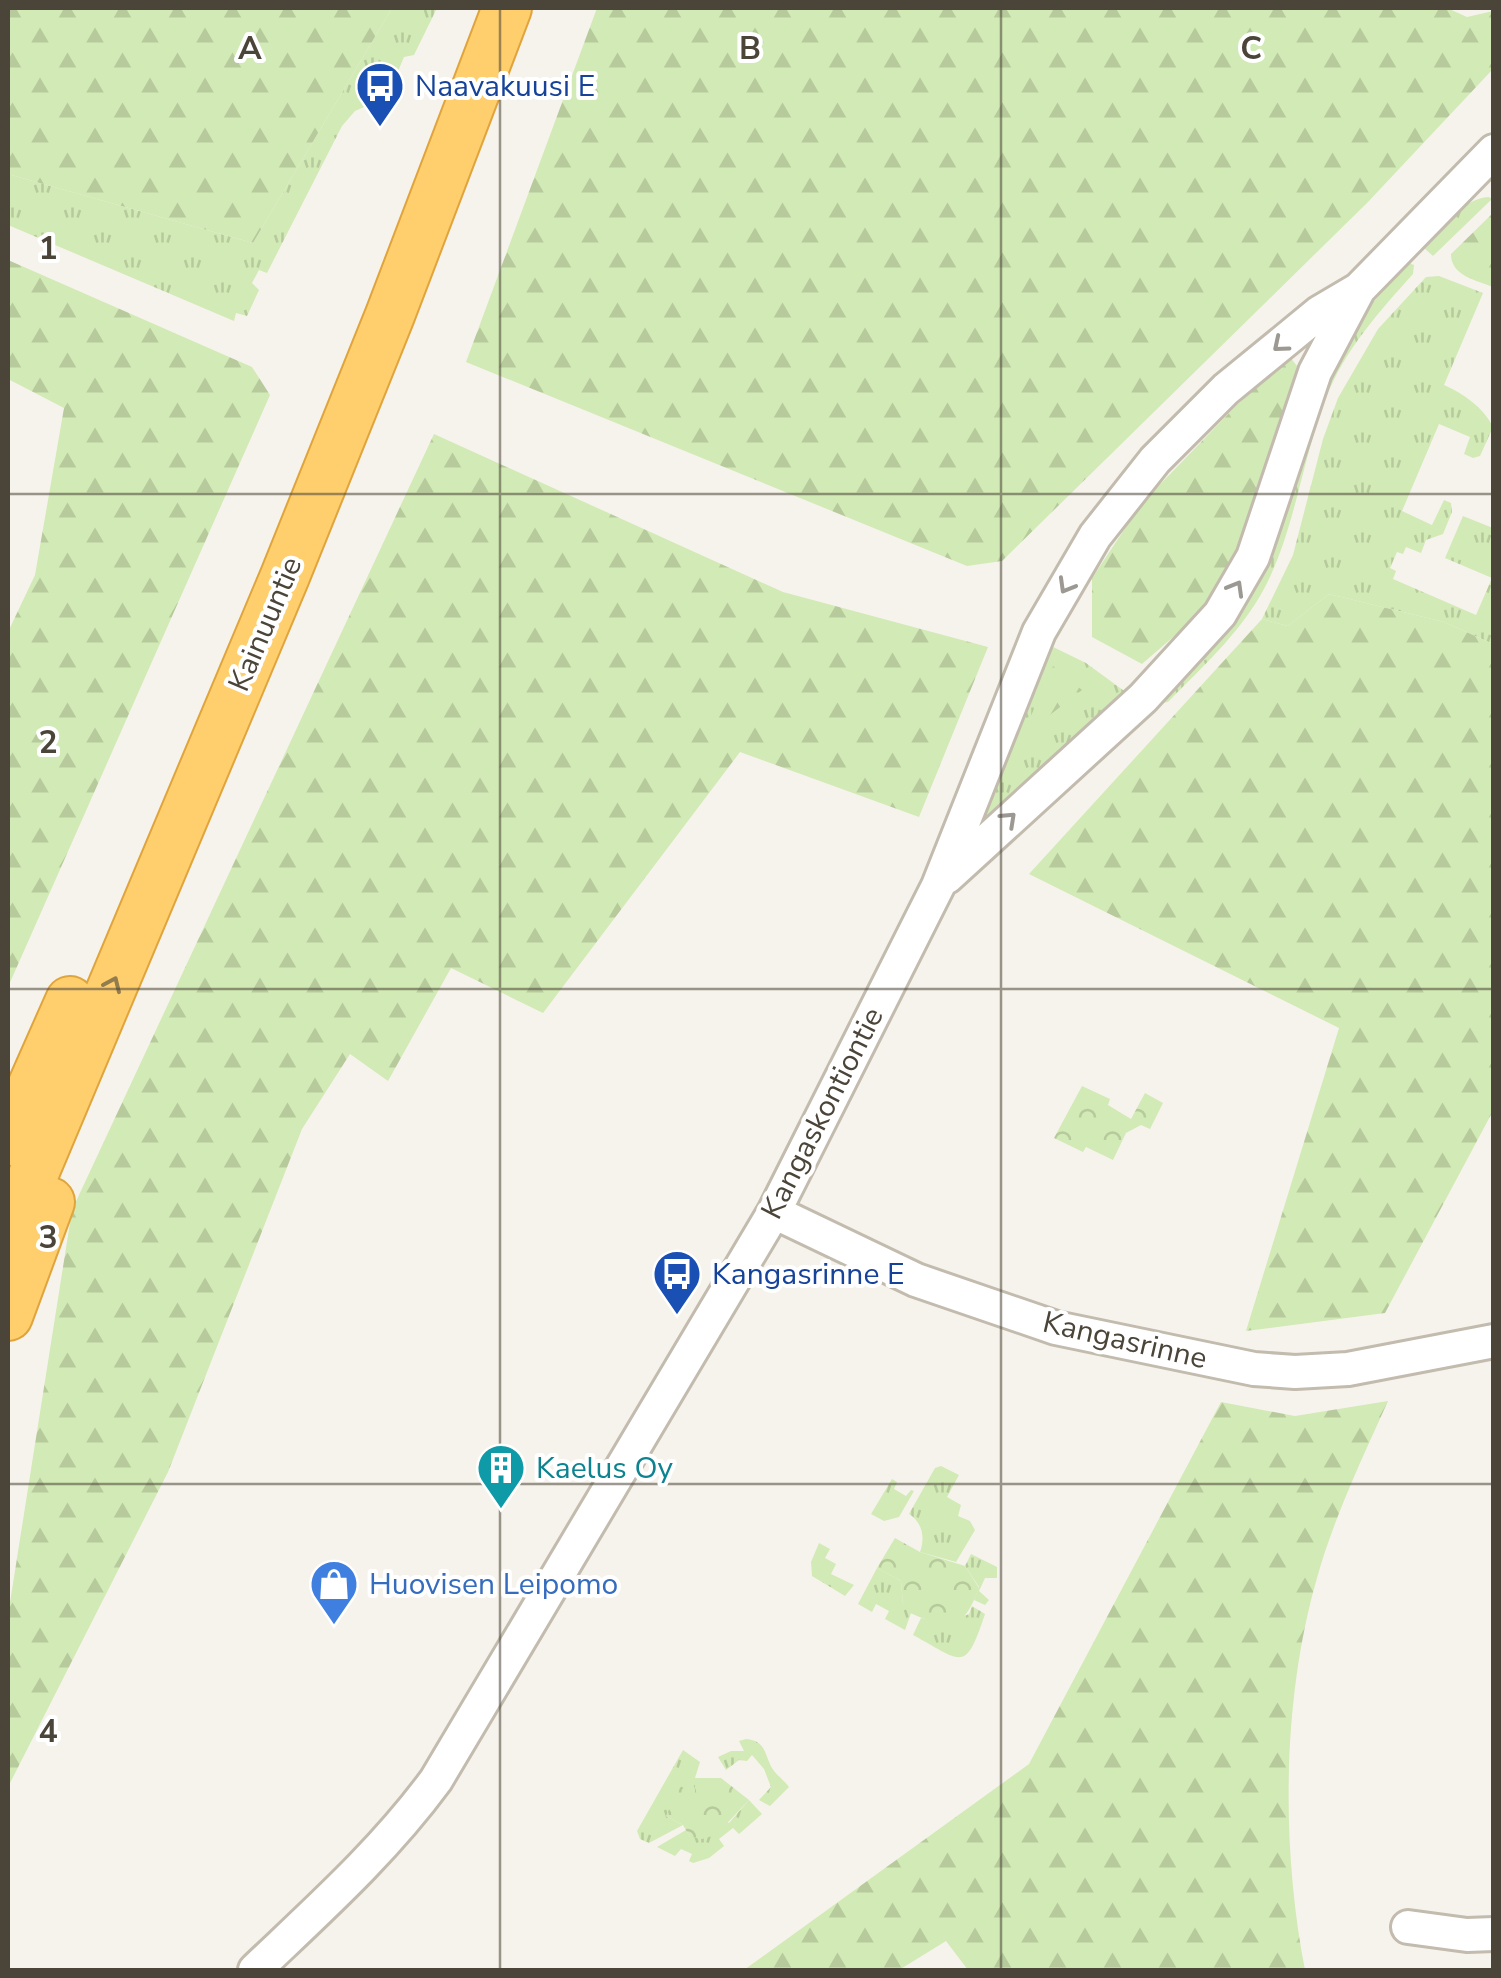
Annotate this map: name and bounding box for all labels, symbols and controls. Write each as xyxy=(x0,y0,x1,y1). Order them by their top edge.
text: A xyxy=(238,27,262,70)
text: B xyxy=(739,27,761,70)
text: C xyxy=(1240,27,1262,70)
bus stop icon: Naavakuusi E xyxy=(354,60,406,128)
place label: Naavakuusi E xyxy=(415,66,595,107)
text: 1 xyxy=(38,227,58,270)
one-way arrow xyxy=(1273,333,1291,351)
street label: Kainuuntie xyxy=(219,550,312,698)
one-way arrow xyxy=(1059,575,1078,593)
one-way arrow xyxy=(1224,581,1243,599)
text: 2 xyxy=(38,721,58,764)
one-way arrow xyxy=(997,813,1016,831)
one-way arrow xyxy=(101,976,121,994)
street label: Kangaskontiontie xyxy=(751,1000,893,1226)
text: 3 xyxy=(38,1216,58,1259)
bus stop icon: Kangasrinne E xyxy=(651,1248,703,1316)
place label: Kangasrinne E xyxy=(712,1254,905,1295)
street label: Kangasrinne xyxy=(1039,1302,1211,1379)
building icon: Kaelus Oy xyxy=(475,1442,527,1510)
place label: Kaelus Oy xyxy=(536,1448,673,1489)
shop icon: Huovisen Leipomo xyxy=(308,1558,360,1626)
place label: Huovisen Leipomo xyxy=(369,1564,618,1605)
text: 4 xyxy=(38,1710,58,1753)

